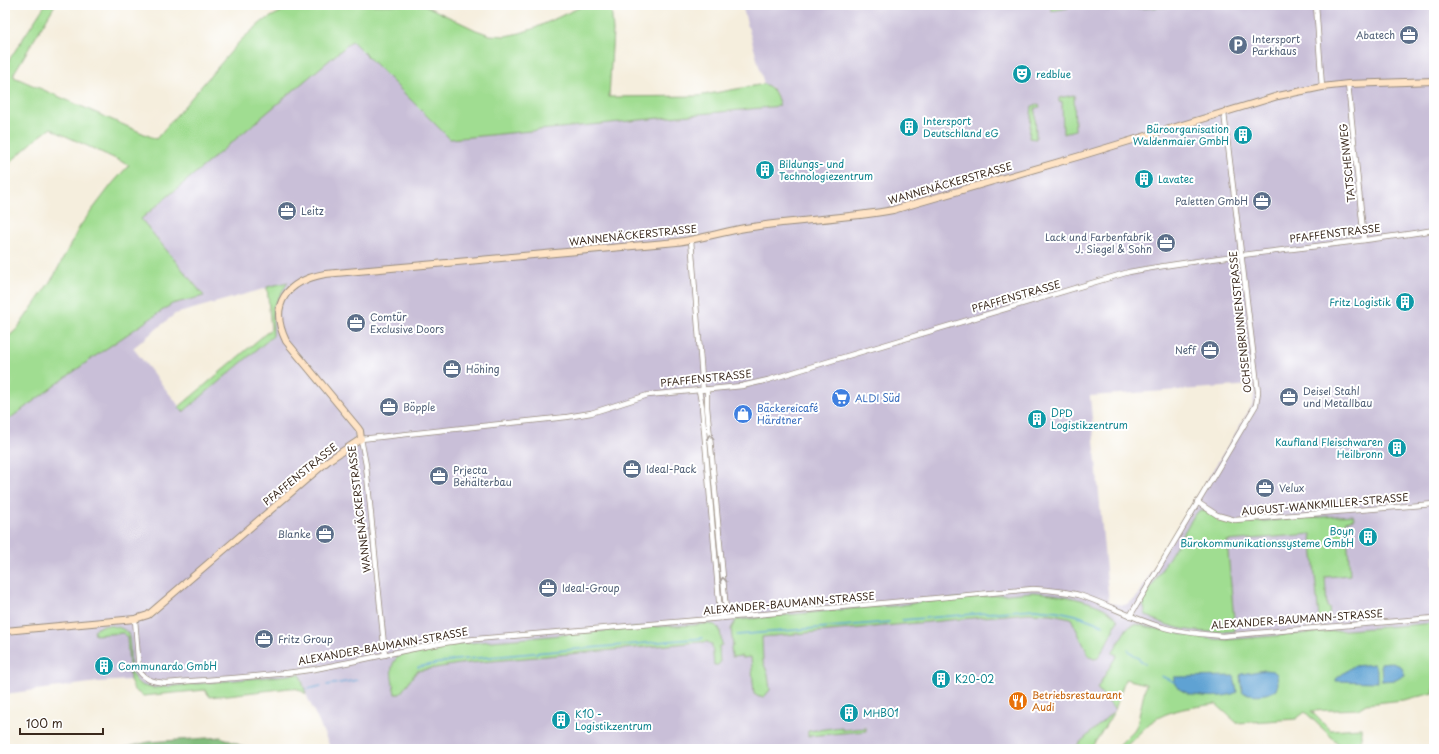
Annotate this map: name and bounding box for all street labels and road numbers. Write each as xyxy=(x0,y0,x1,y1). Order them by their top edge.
street label: TATSCHENWEG xyxy=(1335,123,1358,203)
street label: WANNENÄCKERSTRASSE xyxy=(886,158,1014,207)
street label: PFAFFENSTRASSE xyxy=(1288,219,1381,246)
street label: WANNENÄCKERSTRASSE xyxy=(568,220,698,249)
street label: OCHSENBRUNNENSTRASSE xyxy=(1225,250,1254,394)
street label: PFAFFENSTRASSE xyxy=(970,276,1062,315)
street label: PFAFFENSTRASSE xyxy=(660,365,752,390)
street label: PFAFFENSTRASSE xyxy=(259,439,340,508)
street label: WANNENÄCKERSTRASSE xyxy=(343,444,374,574)
street label: AUGUST-WANKMILLER-STRASSE xyxy=(1241,489,1409,518)
street label: ALEXANDER-BAUMANN-STRASSE xyxy=(702,588,875,617)
street label: ALEXANDER-BAUMANN-STRASSE xyxy=(1210,605,1383,632)
street label: ALEXANDER-BAUMANN-STRASSE xyxy=(297,623,469,668)

